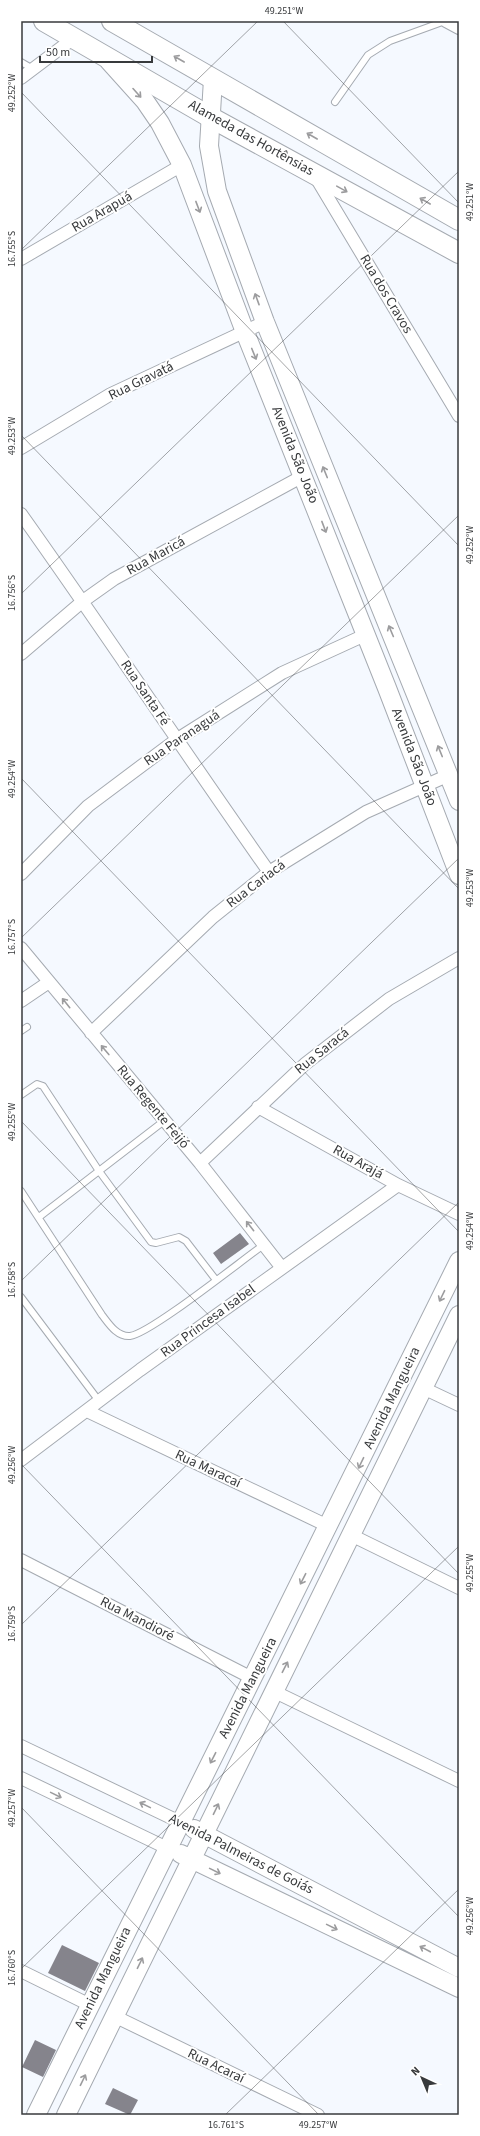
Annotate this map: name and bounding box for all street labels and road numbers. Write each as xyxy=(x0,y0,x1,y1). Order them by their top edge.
street label: Alameda das Hortênsias xyxy=(185,95,318,181)
street label: Rua Arapuá xyxy=(68,187,136,237)
street label: Rua dos Cravos xyxy=(355,251,418,337)
street label: Rua Gravatá xyxy=(105,357,177,405)
street label: Avenida São João xyxy=(266,403,324,507)
street label: Rua Maricá xyxy=(123,532,189,580)
street label: Rua Santa Fé xyxy=(116,656,174,730)
street label: Rua Paranaguá xyxy=(140,705,224,771)
street label: Avenida São João xyxy=(386,705,442,809)
street label: Rua Cariacá xyxy=(222,855,290,913)
street label: Rua Saracá xyxy=(291,1023,353,1079)
street label: Rua Regente Feijó xyxy=(112,1061,194,1153)
street label: Rua Arajá xyxy=(329,1140,387,1184)
street label: Rua Princesa Isabel xyxy=(156,1279,260,1362)
street label: Avenida Mangueira xyxy=(359,1344,425,1452)
street label: Rua Maracaí xyxy=(172,1445,245,1493)
street label: Rua Mandioré xyxy=(96,1592,178,1646)
street label: Avenida Mangueira xyxy=(214,1634,282,1742)
street label: Avenida Palmeiras de Goiás xyxy=(165,1809,317,1899)
street label: Avenida Mangueira xyxy=(70,1924,136,2032)
street label: Rua Acaraí xyxy=(184,2044,248,2089)

